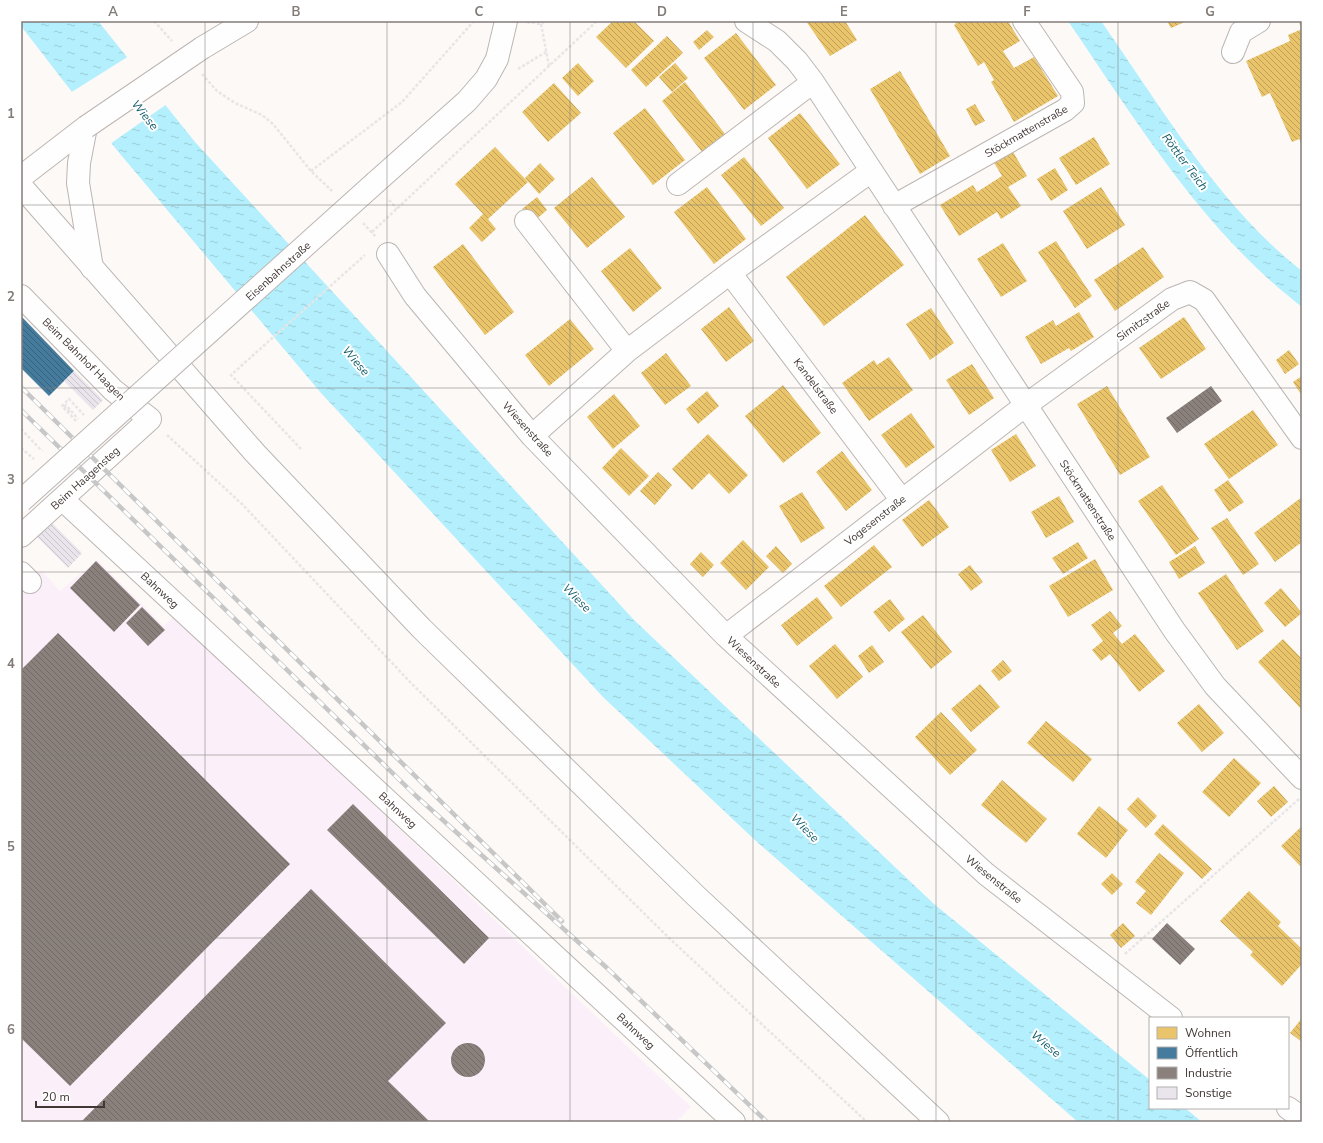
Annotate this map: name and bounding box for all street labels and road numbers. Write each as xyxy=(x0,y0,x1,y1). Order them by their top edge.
street label: Stöckmattenstraße xyxy=(982,101,1071,161)
street label: Eisenbahnstraße xyxy=(243,238,314,305)
street label: Sirnitzstraße xyxy=(1114,296,1173,345)
street label: Beim Bahnhof Haagen xyxy=(39,315,128,404)
street label: Kandelstraße xyxy=(790,355,841,417)
street label: Wiesenstraße xyxy=(499,399,556,460)
street label: Beim Haagensteg xyxy=(48,443,123,513)
street label: Stöckmattenstraße xyxy=(1056,457,1119,544)
street label: Vogesenstraße xyxy=(841,492,909,550)
street label: Bahnweg xyxy=(137,569,182,612)
street label: Wiesenstraße xyxy=(723,633,784,692)
street label: Bahnweg xyxy=(375,789,420,832)
street label: Wiesenstraße xyxy=(962,852,1025,907)
street label: Bahnweg xyxy=(613,1010,658,1053)

